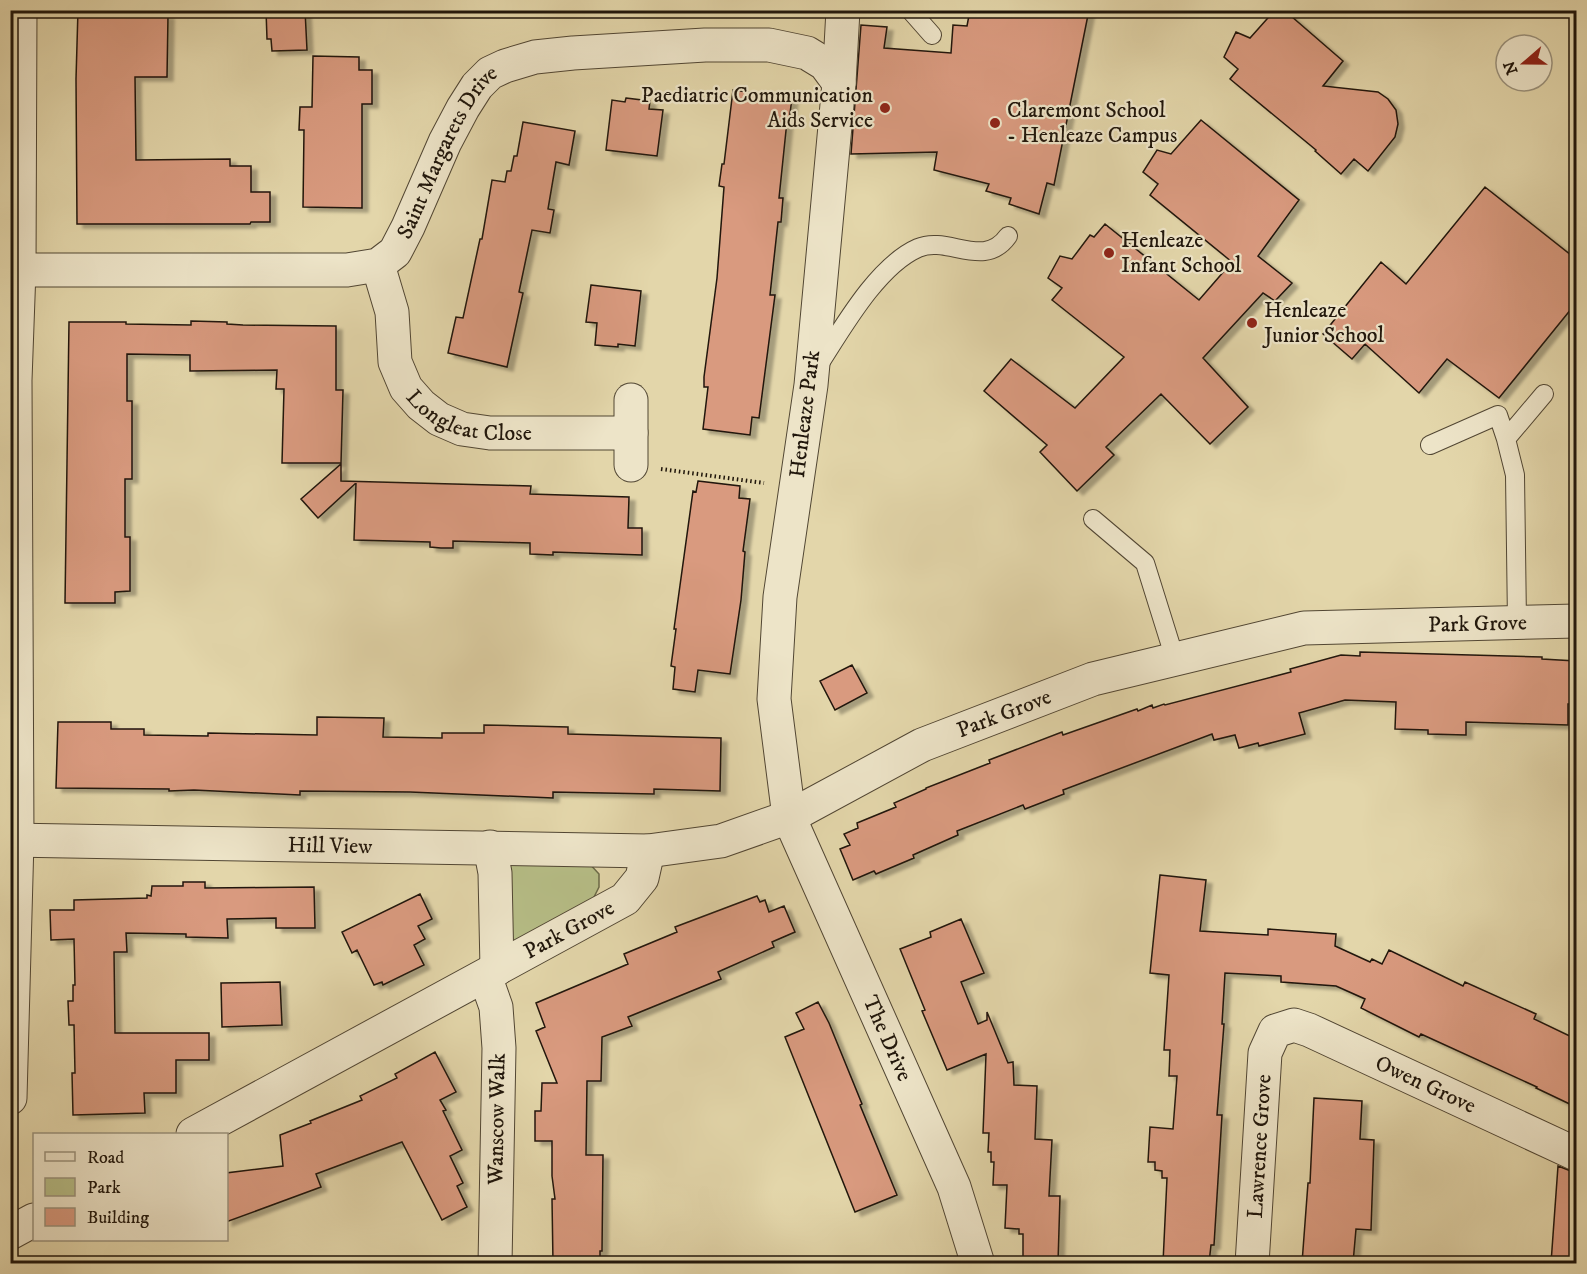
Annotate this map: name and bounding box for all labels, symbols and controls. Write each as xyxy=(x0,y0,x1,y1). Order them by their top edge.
north arrow xyxy=(1494,33,1554,93)
street label: Saint Margarets Drive xyxy=(391,58,501,243)
text: N xyxy=(1499,58,1522,77)
place label: Paediatric Communication Aids Service xyxy=(641,82,873,134)
place label: Claremont School - Henleaze Campus xyxy=(1007,97,1177,149)
marker: Paediatric Communication Aids Service xyxy=(878,101,892,115)
marker: Claremont School - Henleaze Campus xyxy=(988,116,1002,130)
place label: Henleaze Infant School xyxy=(1121,227,1242,279)
marker: Henleaze Infant School xyxy=(1102,246,1116,260)
place label: Henleaze Junior School xyxy=(1262,297,1384,349)
marker: Henleaze Junior School xyxy=(1245,316,1259,330)
street label: Henleaze Park xyxy=(784,349,826,479)
street label: Longleat Close xyxy=(400,384,532,447)
street label: Park Grove xyxy=(1428,609,1527,638)
street label: Park Grove xyxy=(953,683,1055,744)
street label: Hill View xyxy=(287,831,373,860)
street label: Park Grove xyxy=(519,894,619,965)
street label: The Drive xyxy=(857,991,919,1085)
street label: Owen Grove xyxy=(1371,1049,1480,1119)
street label: Wanscow Walk xyxy=(482,1053,512,1186)
street label: Lawrence Grove xyxy=(1241,1073,1277,1219)
legend xyxy=(33,1133,228,1241)
text: Road xyxy=(87,1147,124,1169)
text: Park xyxy=(87,1177,121,1199)
text: Building xyxy=(87,1207,149,1229)

